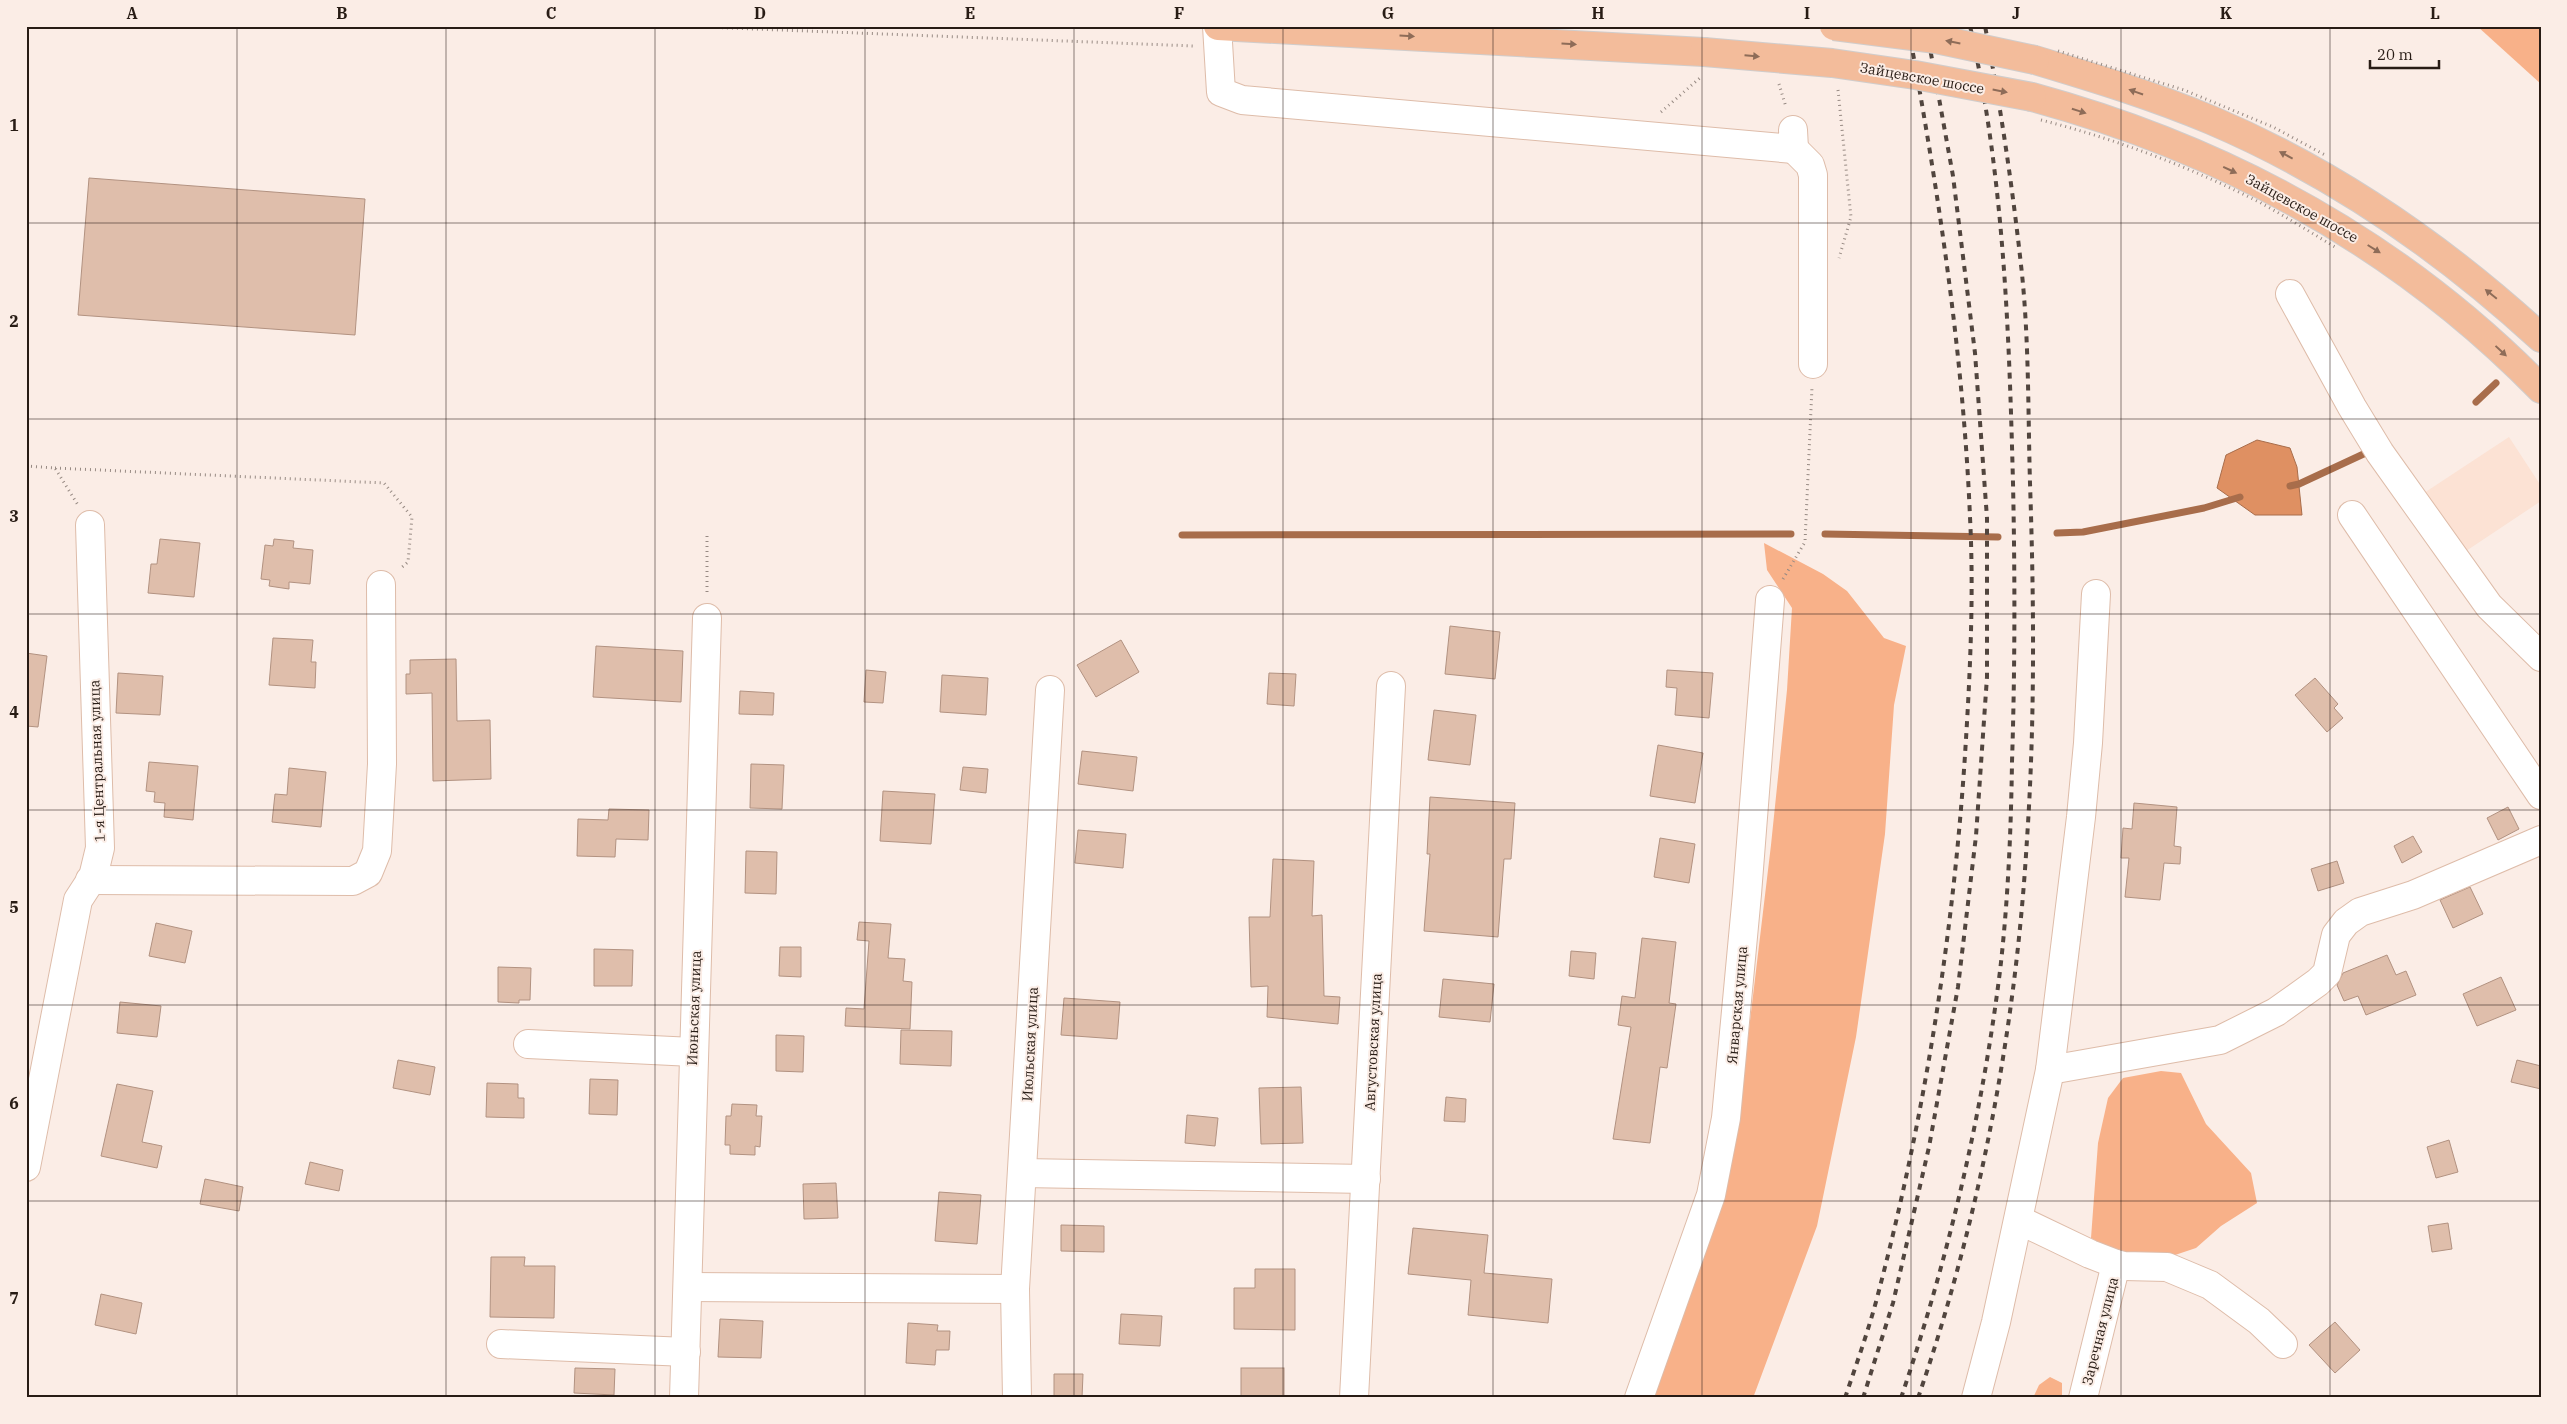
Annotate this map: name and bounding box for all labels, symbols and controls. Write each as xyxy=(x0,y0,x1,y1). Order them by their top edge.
text: A xyxy=(126,3,138,23)
text: B xyxy=(336,3,348,23)
text: C xyxy=(546,3,556,23)
text: D xyxy=(754,3,766,23)
text: E xyxy=(965,3,975,23)
text: F xyxy=(1174,3,1184,23)
text: G xyxy=(1382,3,1394,23)
text: H xyxy=(1592,3,1605,23)
text: I xyxy=(1804,3,1810,23)
text: J xyxy=(2012,3,2020,23)
text: K xyxy=(2220,3,2233,23)
text: L xyxy=(2430,3,2440,23)
one-way arrow xyxy=(1399,32,1415,40)
one-way arrow xyxy=(1945,38,1961,46)
scale bar xyxy=(2370,38,2438,70)
one-way arrow xyxy=(1561,41,1577,49)
text: 20 m xyxy=(2377,45,2413,64)
one-way arrow xyxy=(1744,52,1760,60)
street label: Зайцевское шоссе xyxy=(1858,58,1986,98)
one-way arrow xyxy=(1992,87,2007,95)
one-way arrow xyxy=(2129,88,2144,95)
one-way arrow xyxy=(2071,108,2086,115)
text: 1 xyxy=(9,115,19,135)
one-way arrow xyxy=(2279,151,2292,160)
one-way arrow xyxy=(2223,166,2237,174)
street label: Зайцевское шоссе xyxy=(2243,170,2361,246)
one-way arrow xyxy=(2368,245,2381,254)
one-way arrow xyxy=(2485,289,2497,300)
text: 2 xyxy=(9,311,19,331)
one-way arrow xyxy=(2494,345,2506,357)
text: 3 xyxy=(9,506,19,526)
street label: 1-я Центральная улица xyxy=(85,679,109,842)
text: 4 xyxy=(9,702,19,722)
text: 5 xyxy=(9,897,19,917)
street label: Январская улица xyxy=(1723,945,1751,1065)
street label: Июньская улица xyxy=(683,950,705,1066)
street label: Августовская улица xyxy=(1360,972,1386,1111)
street label: Июльская улица xyxy=(1018,986,1042,1102)
text: 6 xyxy=(9,1093,19,1113)
street label: Заречная улица xyxy=(2078,1275,2122,1387)
text: 7 xyxy=(9,1288,19,1308)

